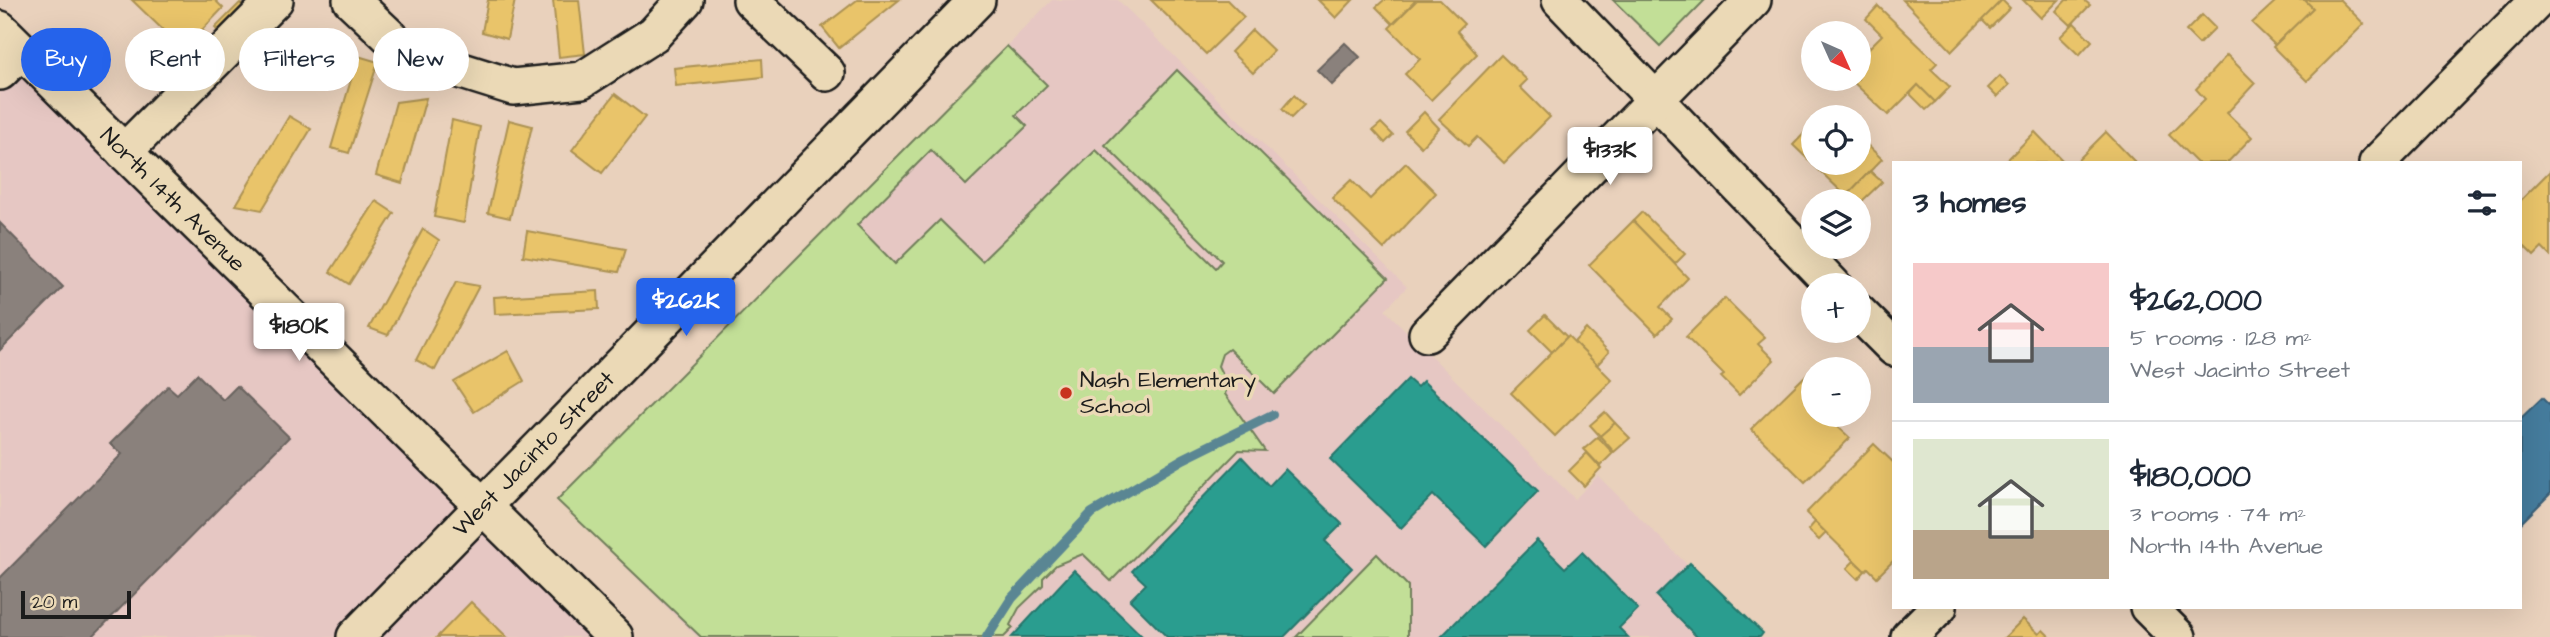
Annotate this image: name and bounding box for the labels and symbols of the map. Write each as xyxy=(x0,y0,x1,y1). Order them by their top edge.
north arrow xyxy=(1801,21,1871,91)
street label: North 14th Avenue xyxy=(93,121,253,279)
pin: $133K xyxy=(1561,128,1659,187)
pin: $262K xyxy=(637,278,735,338)
pin: $180K xyxy=(250,304,348,363)
street label: West Jacinto Street xyxy=(446,363,623,544)
place label: Nash Elementary School xyxy=(1080,364,1256,422)
marker: Nash Elementary School xyxy=(1058,385,1074,401)
scale bar xyxy=(21,588,131,620)

